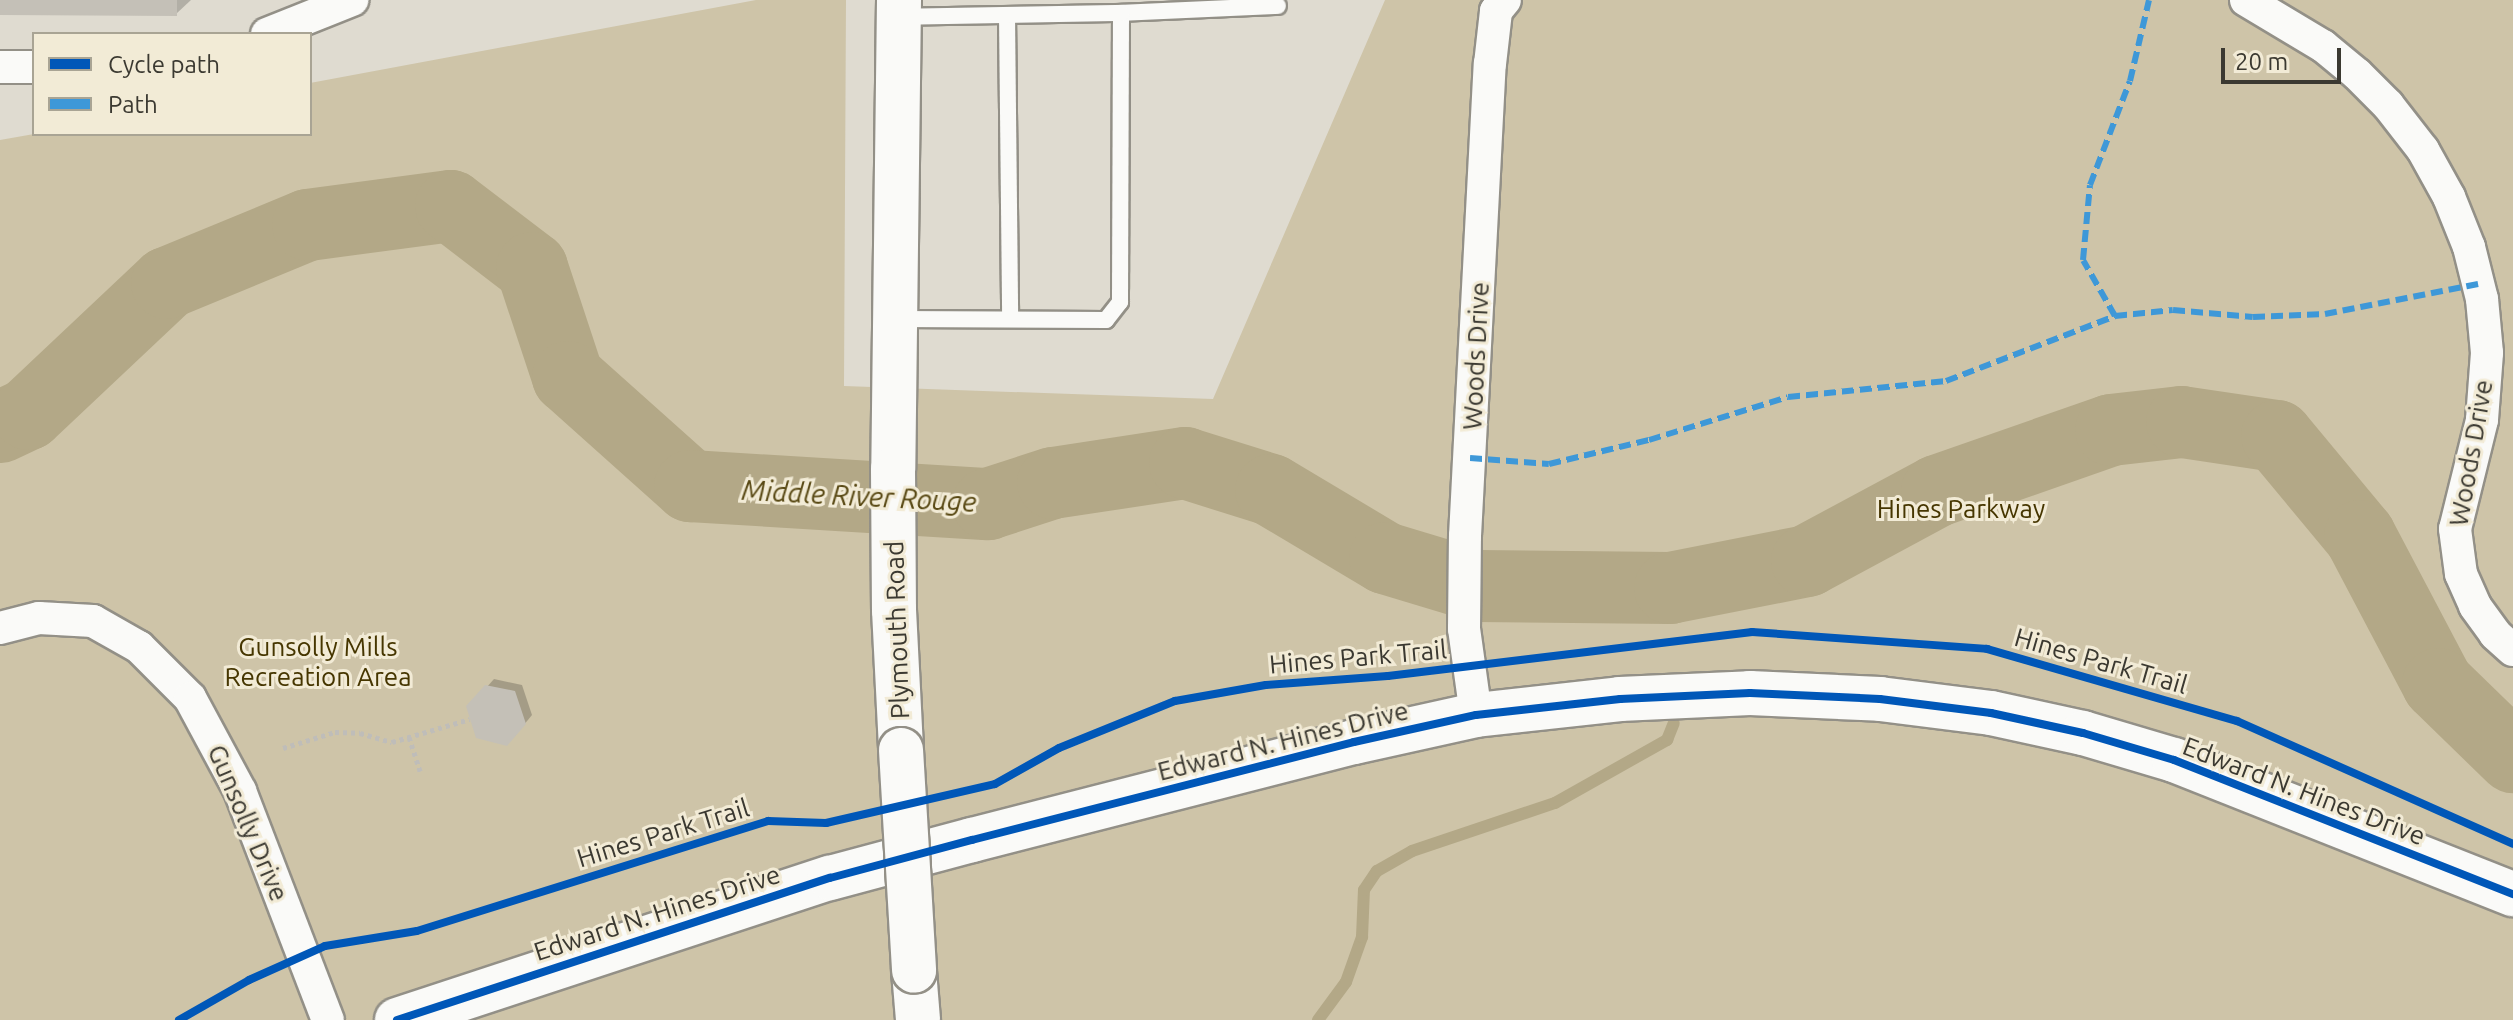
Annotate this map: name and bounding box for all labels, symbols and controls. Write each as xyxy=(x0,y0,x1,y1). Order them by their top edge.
legend xyxy=(32,32,312,136)
scale bar xyxy=(2225,32,2345,82)
text: 20 m xyxy=(2235,48,2288,75)
text: Cycle path xyxy=(108,51,220,78)
text: Path xyxy=(108,91,158,118)
street label: Woods Drive xyxy=(1457,281,1495,431)
street label: Woods Drive xyxy=(2443,377,2499,529)
water label: Middle River Rouge xyxy=(741,473,977,519)
park label: Hines Parkway xyxy=(1877,493,2045,525)
street label: Plymouth Road xyxy=(878,540,916,720)
street label: Hines Park Trail xyxy=(2011,621,2191,701)
park label: Gunsolly Mills Recreation Area xyxy=(224,631,412,692)
street label: Hines Park Trail xyxy=(1268,634,1448,680)
street label: Edward N. Hines Drive xyxy=(1154,695,1412,787)
street label: Edward N. Hines Drive xyxy=(2178,730,2430,852)
street label: Gunsolly Drive xyxy=(201,740,295,906)
street label: Hines Park Trail xyxy=(573,792,753,874)
street label: Edward N. Hines Drive xyxy=(530,858,784,968)

